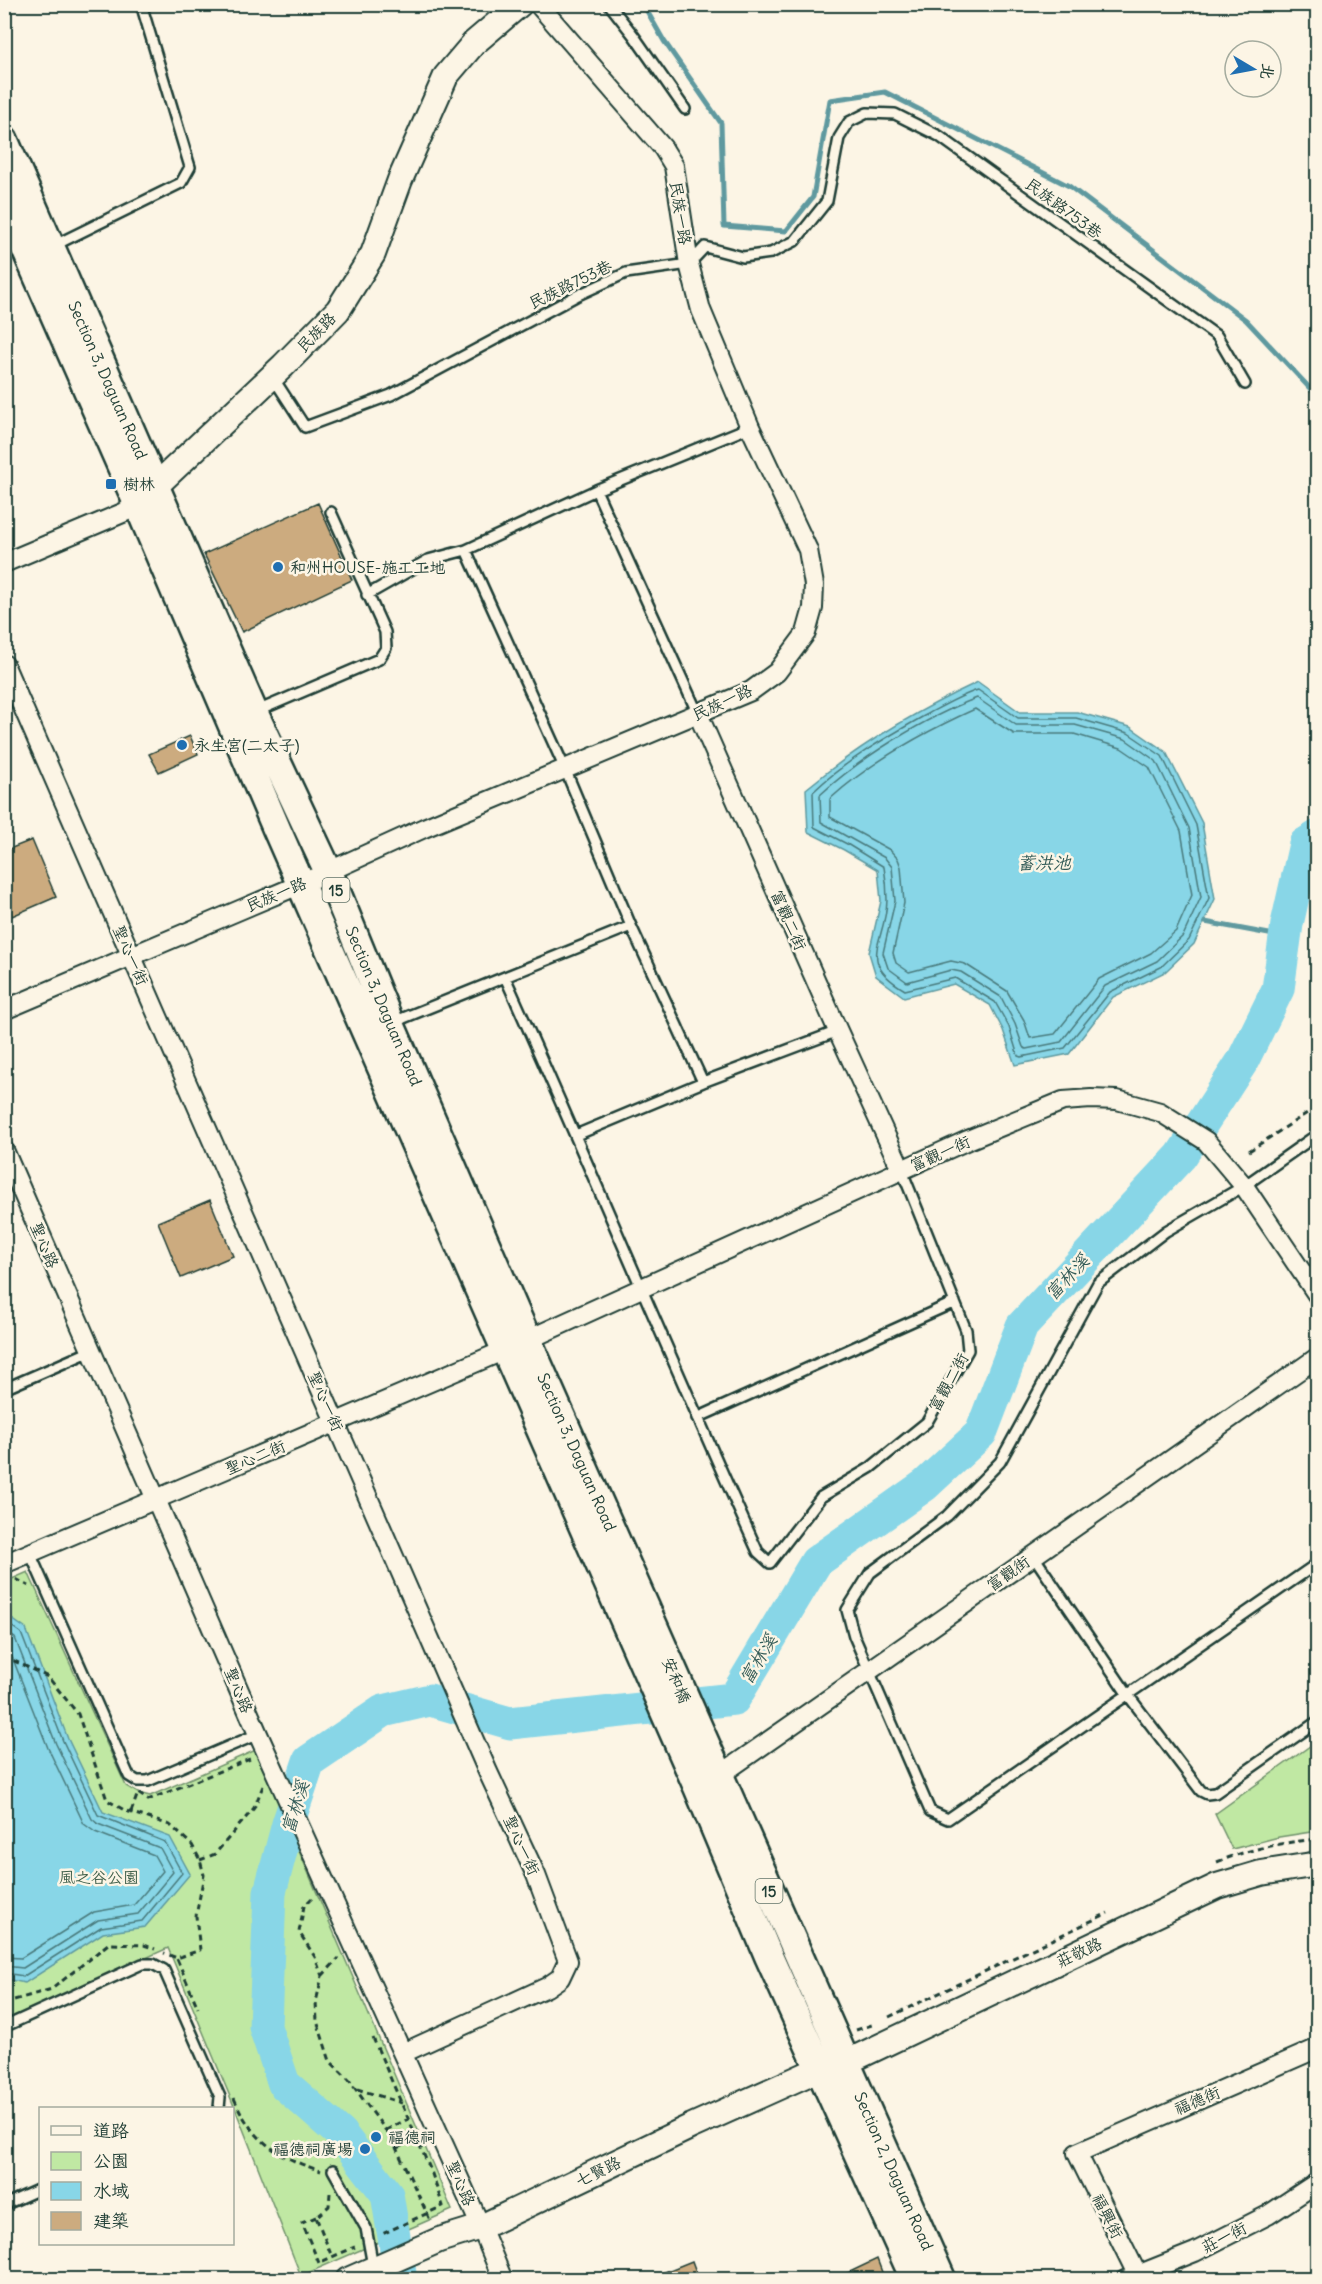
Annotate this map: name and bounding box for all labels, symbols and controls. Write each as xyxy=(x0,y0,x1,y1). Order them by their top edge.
north arrow xyxy=(1223,39,1283,99)
text: 北 xyxy=(1257,62,1279,81)
street label: 民族路753巷 xyxy=(1022,173,1106,243)
street label: 民族一路 xyxy=(666,180,696,246)
street label: 民族路753巷 xyxy=(525,255,615,313)
street label: Section 3, Daguan Road xyxy=(64,298,152,462)
street label: 民族路 xyxy=(292,308,340,356)
place label: 樹林 xyxy=(123,474,155,494)
marker: 樹林 xyxy=(104,477,118,491)
place label: 和州HOUSE-施工工地 xyxy=(290,557,445,577)
marker: 和州HOUSE-施工工地 xyxy=(271,560,285,574)
street label: 民族一路 xyxy=(689,679,755,725)
place label: 永生宮(二太子) xyxy=(194,735,300,755)
marker: 永生宮(二太子) xyxy=(175,738,189,752)
water label: 蓄洪池 xyxy=(1017,851,1072,874)
street label: 民族一路 xyxy=(243,872,309,916)
road number: 15 xyxy=(322,878,350,902)
street label: 富觀二街 xyxy=(767,887,811,953)
street label: 聖心一街 xyxy=(109,922,153,988)
street label: Section 3, Daguan Road xyxy=(341,923,427,1089)
street label: 富觀一街 xyxy=(907,1131,973,1175)
street label: 聖心路 xyxy=(26,1219,64,1271)
water label: 富林溪 xyxy=(1040,1249,1095,1305)
street label: 富觀二街 xyxy=(924,1349,972,1415)
street label: 聖心一街 xyxy=(304,1368,348,1434)
street label: Section 3, Daguan Road xyxy=(533,1370,621,1534)
street label: 聖心二街 xyxy=(222,1435,288,1479)
street label: 富觀街 xyxy=(983,1551,1033,1595)
water label: 富林溪 xyxy=(734,1629,782,1688)
street label: 安和橋 xyxy=(658,1654,696,1706)
street label: 聖心路 xyxy=(220,1664,258,1716)
water label: 富林溪 xyxy=(276,1777,314,1836)
street label: 聖心一街 xyxy=(499,1812,545,1878)
park label: 風之谷公園 xyxy=(59,1867,139,1887)
road number: 15 xyxy=(756,1879,782,1903)
street label: 莊敬路 xyxy=(1053,1933,1105,1971)
street label: 福德街 xyxy=(1171,2081,1223,2119)
street label: Section 2, Daguan Road xyxy=(850,2089,938,2253)
legend xyxy=(39,2107,234,2245)
text: 道路 xyxy=(93,2119,129,2142)
place label: 福德祠 xyxy=(388,2127,436,2147)
marker: 福德祠 xyxy=(369,2130,383,2144)
place label: 福德祠廣場 xyxy=(273,2139,353,2159)
marker: 福德祠廣場 xyxy=(358,2142,372,2156)
text: 公園 xyxy=(93,2149,129,2172)
street label: 七賢路 xyxy=(572,2151,624,2191)
street label: 聖心路 xyxy=(442,2157,480,2209)
text: 水域 xyxy=(93,2179,129,2202)
street label: 福興街 xyxy=(1088,2190,1128,2242)
text: 建築 xyxy=(93,2209,129,2232)
street label: 莊一街 xyxy=(1198,2217,1250,2257)

